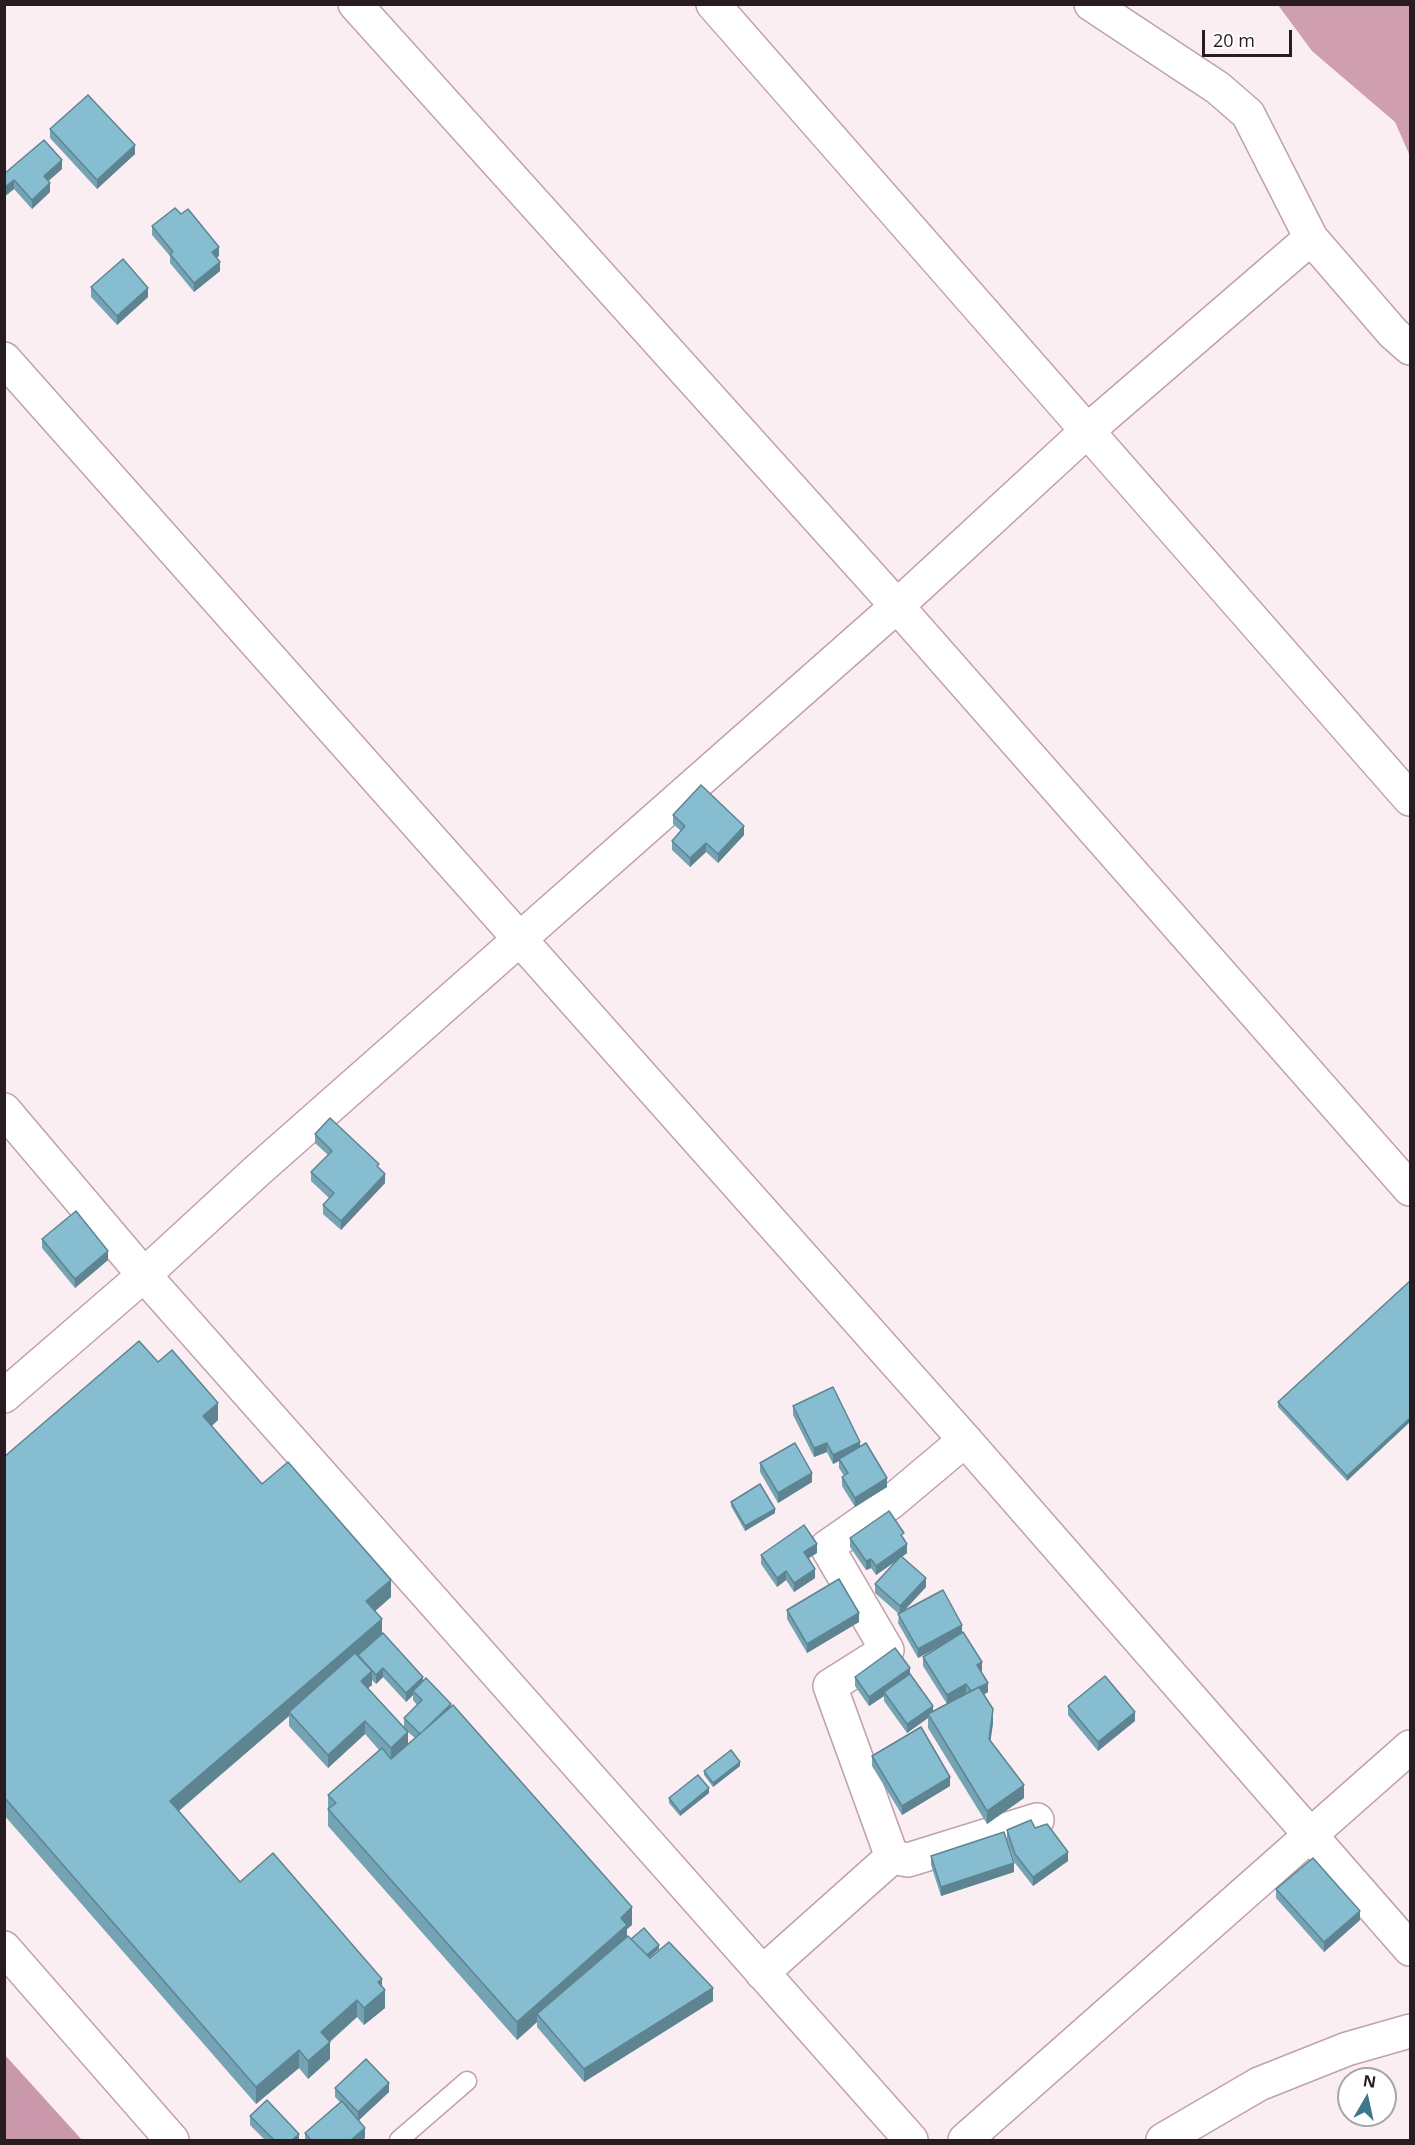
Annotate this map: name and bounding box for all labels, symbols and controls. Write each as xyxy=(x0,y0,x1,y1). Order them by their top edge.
scale bar xyxy=(1205,18,1295,56)
text: 20 m xyxy=(1213,28,1255,52)
north arrow xyxy=(1337,2067,1397,2127)
text: N xyxy=(1361,2069,1378,2093)

